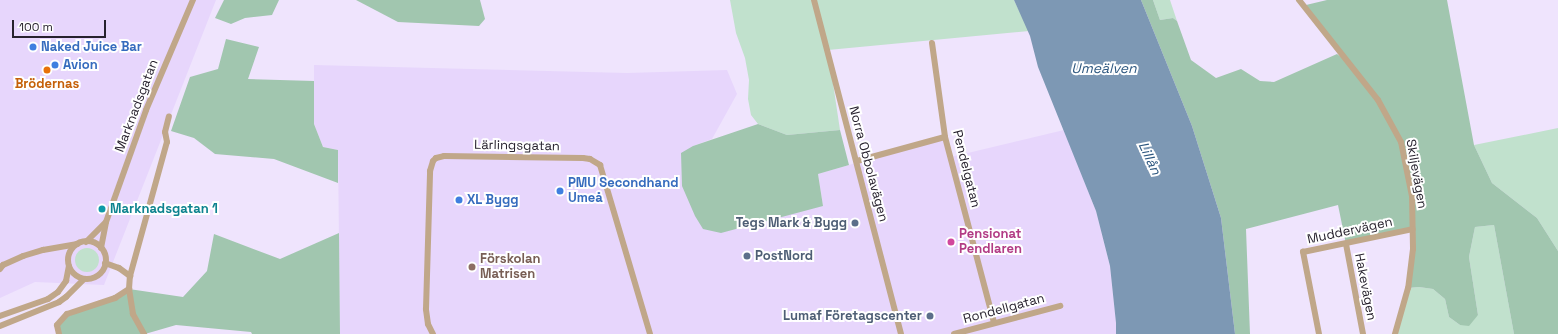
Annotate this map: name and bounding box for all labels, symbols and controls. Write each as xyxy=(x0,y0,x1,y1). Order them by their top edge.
scale bar xyxy=(14,12,108,38)
text: 100 m xyxy=(19,19,53,35)
place label: Naked Juice Bar xyxy=(41,39,142,55)
marker: Naked Juice Bar xyxy=(28,42,38,52)
place label: Avion xyxy=(63,57,98,73)
street label: Marknadsgatan xyxy=(112,58,162,154)
marker: Avion xyxy=(50,60,60,70)
water label: Umeälven xyxy=(1071,60,1137,76)
marker: Brödernas xyxy=(42,65,52,75)
place label: Brödernas xyxy=(15,76,79,92)
street label: Norra Obbolavägen xyxy=(845,105,891,223)
street label: Pendelgatan xyxy=(949,129,983,209)
street label: Lärlingsgatan xyxy=(474,137,560,155)
street label: Skiljevägen xyxy=(1402,138,1430,210)
water label: Lillån xyxy=(1135,139,1165,177)
place label: PMU Secondhand Umeå xyxy=(568,176,678,207)
marker: PMU Secondhand Umeå xyxy=(555,186,565,196)
place label: XL Bygg xyxy=(467,192,519,208)
marker: XL Bygg xyxy=(454,195,464,205)
place label: Marknadsgatan 1 xyxy=(110,201,218,217)
marker: Marknadsgatan 1 xyxy=(97,204,107,214)
street label: Muddervägen xyxy=(1306,214,1394,248)
place label: Tegs Mark & Bygg xyxy=(736,215,847,231)
marker: Tegs Mark & Bygg xyxy=(850,218,860,228)
place label: Pensionat Pendlaren xyxy=(959,227,1022,258)
marker: Pensionat Pendlaren xyxy=(946,237,956,247)
place label: PostNord xyxy=(755,248,813,264)
marker: PostNord xyxy=(742,251,752,261)
place label: Förskolan Matrisen xyxy=(480,252,541,283)
street label: Hakevägen xyxy=(1351,252,1379,322)
marker: Förskolan Matrisen xyxy=(467,262,477,272)
street label: Rondellgatan xyxy=(962,291,1046,327)
place label: Lumaf Företagscenter xyxy=(783,308,922,324)
marker: Lumaf Företagscenter xyxy=(925,311,935,321)

